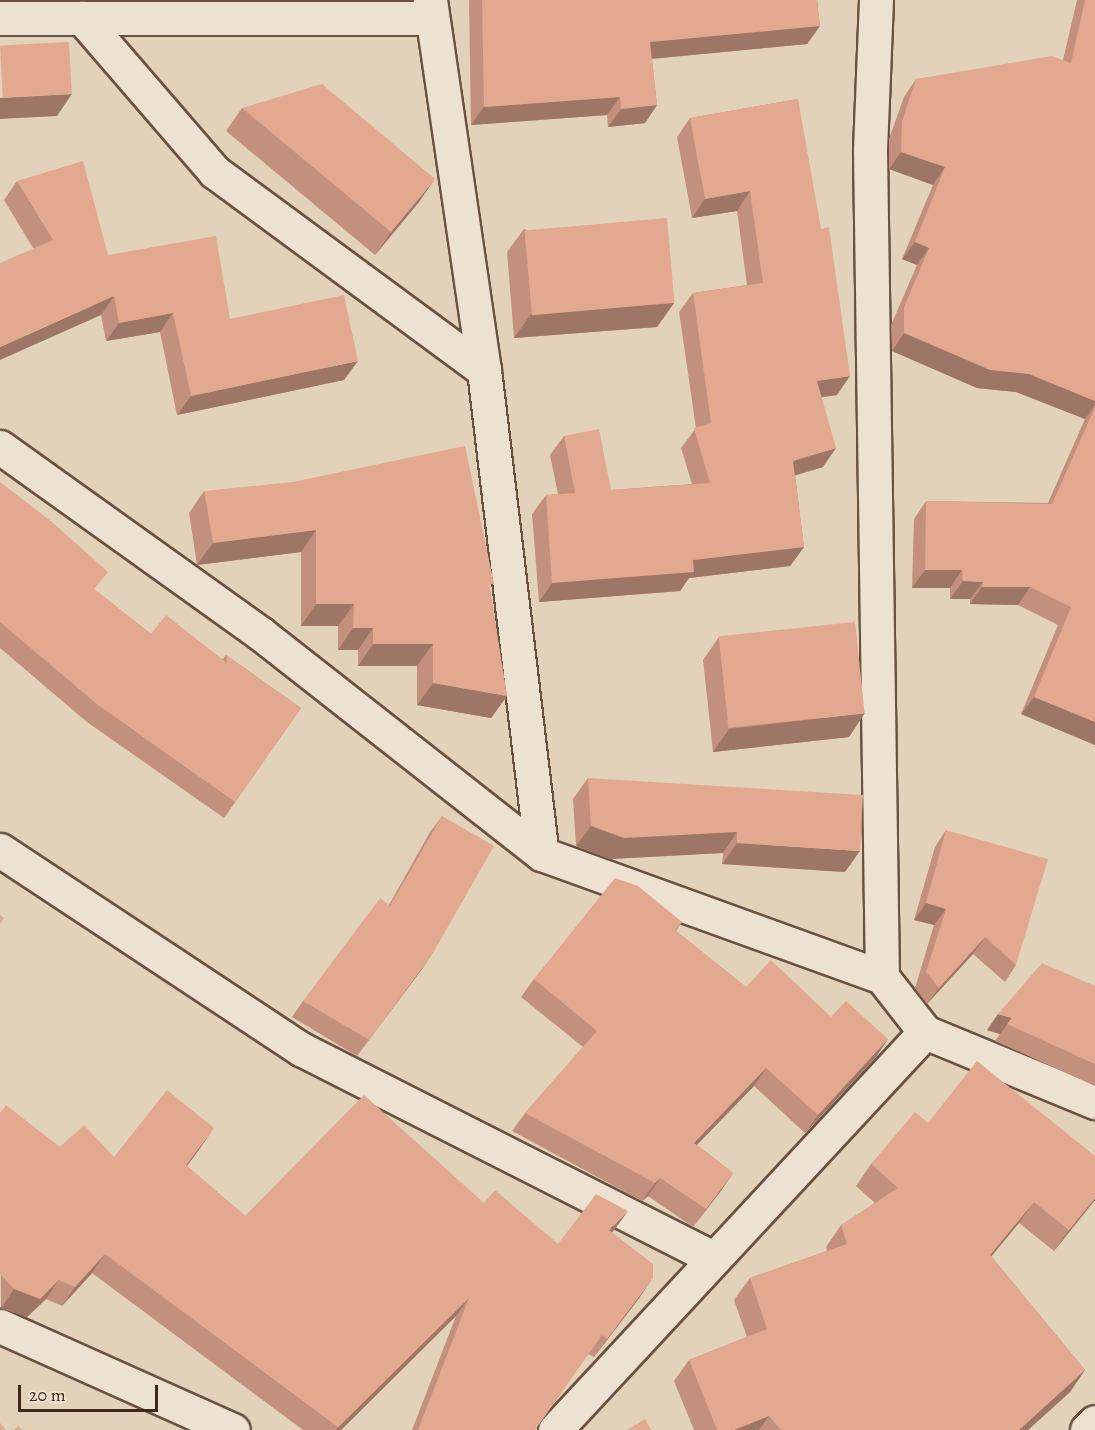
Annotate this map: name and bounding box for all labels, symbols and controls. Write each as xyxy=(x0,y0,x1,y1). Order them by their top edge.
scale bar xyxy=(21,1373,160,1411)
text: 20 m xyxy=(29,1383,66,1407)

